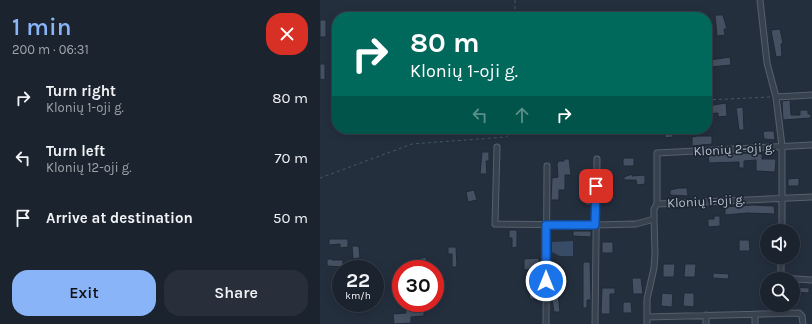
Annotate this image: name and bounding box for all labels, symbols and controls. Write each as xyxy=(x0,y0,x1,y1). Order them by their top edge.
text: 1 min xyxy=(12,13,72,41)
button: close xyxy=(266,13,308,55)
text: 80 m xyxy=(410,26,479,59)
icon: right xyxy=(344,28,396,80)
text: 200 m · 06:31 xyxy=(12,42,89,57)
text: Klonių 1-oji g. xyxy=(410,60,518,82)
text: Turn right xyxy=(46,82,116,100)
icon: right xyxy=(12,87,34,109)
text: 80 m xyxy=(272,89,308,107)
text: Klonių 1-oji g. xyxy=(46,100,124,115)
icon: left xyxy=(469,104,491,126)
icon: ahead xyxy=(511,104,533,126)
icon: right xyxy=(553,104,575,126)
street label: Klonių 2-oji g. xyxy=(693,139,775,159)
text: Turn left xyxy=(46,142,105,160)
icon: left xyxy=(12,147,34,169)
text: 70 m xyxy=(274,149,308,167)
text: Klonių 12-oji g. xyxy=(46,160,131,175)
pin xyxy=(579,169,613,203)
icon: arrive xyxy=(585,175,607,197)
street label: Klonių 1-oji g. xyxy=(667,191,745,211)
icon: arrive xyxy=(12,207,34,229)
text: Arrive at destination xyxy=(46,209,193,227)
text: 50 m xyxy=(273,209,308,227)
map controls xyxy=(760,224,800,312)
button: sound xyxy=(760,224,800,264)
speed limit sign: 30 xyxy=(392,260,444,312)
position arrow xyxy=(525,260,567,302)
text: 22 xyxy=(346,269,370,292)
button: Exit xyxy=(12,270,156,316)
button: Share xyxy=(164,270,308,316)
button: search xyxy=(760,272,800,312)
text: km/h xyxy=(345,290,371,302)

